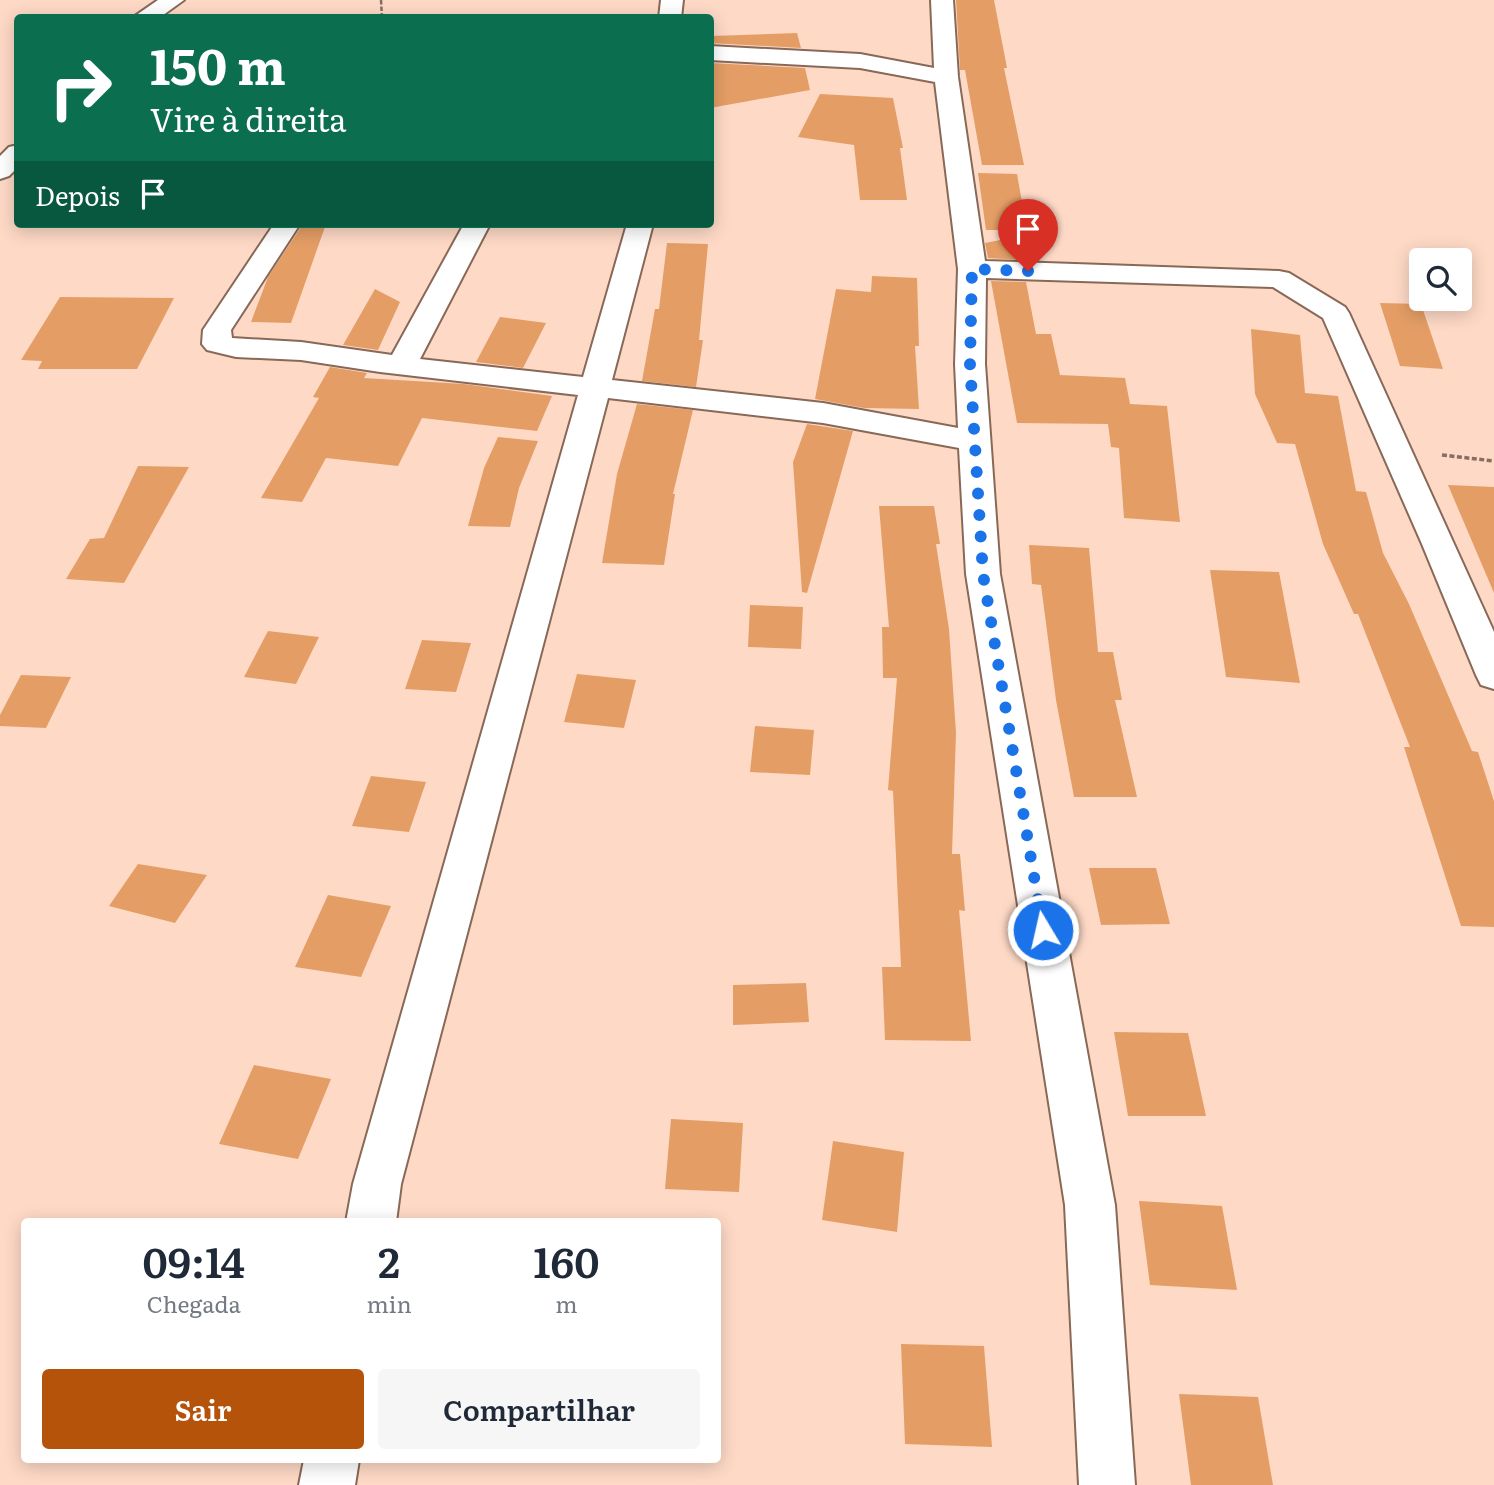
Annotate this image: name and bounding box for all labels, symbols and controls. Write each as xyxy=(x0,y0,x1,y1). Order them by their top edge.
text: 150 m xyxy=(150,27,286,100)
icon: right xyxy=(35,42,126,133)
text: Vire à direita xyxy=(150,94,347,142)
text: Depois xyxy=(35,175,120,214)
icon: arrive xyxy=(134,175,172,213)
pin xyxy=(998,199,1058,271)
icon: arrive xyxy=(1009,210,1047,248)
map controls xyxy=(1409,248,1472,311)
button: search xyxy=(1409,248,1472,311)
position arrow xyxy=(1006,893,1080,967)
text: 09:14 xyxy=(143,1229,245,1291)
text: 2 xyxy=(378,1229,400,1291)
text: 160 xyxy=(533,1229,599,1291)
text: Chegada xyxy=(147,1286,241,1320)
text: min xyxy=(367,1286,412,1320)
text: m xyxy=(555,1286,578,1320)
button: Sair xyxy=(42,1369,364,1449)
button: Compartilhar xyxy=(378,1369,700,1449)

